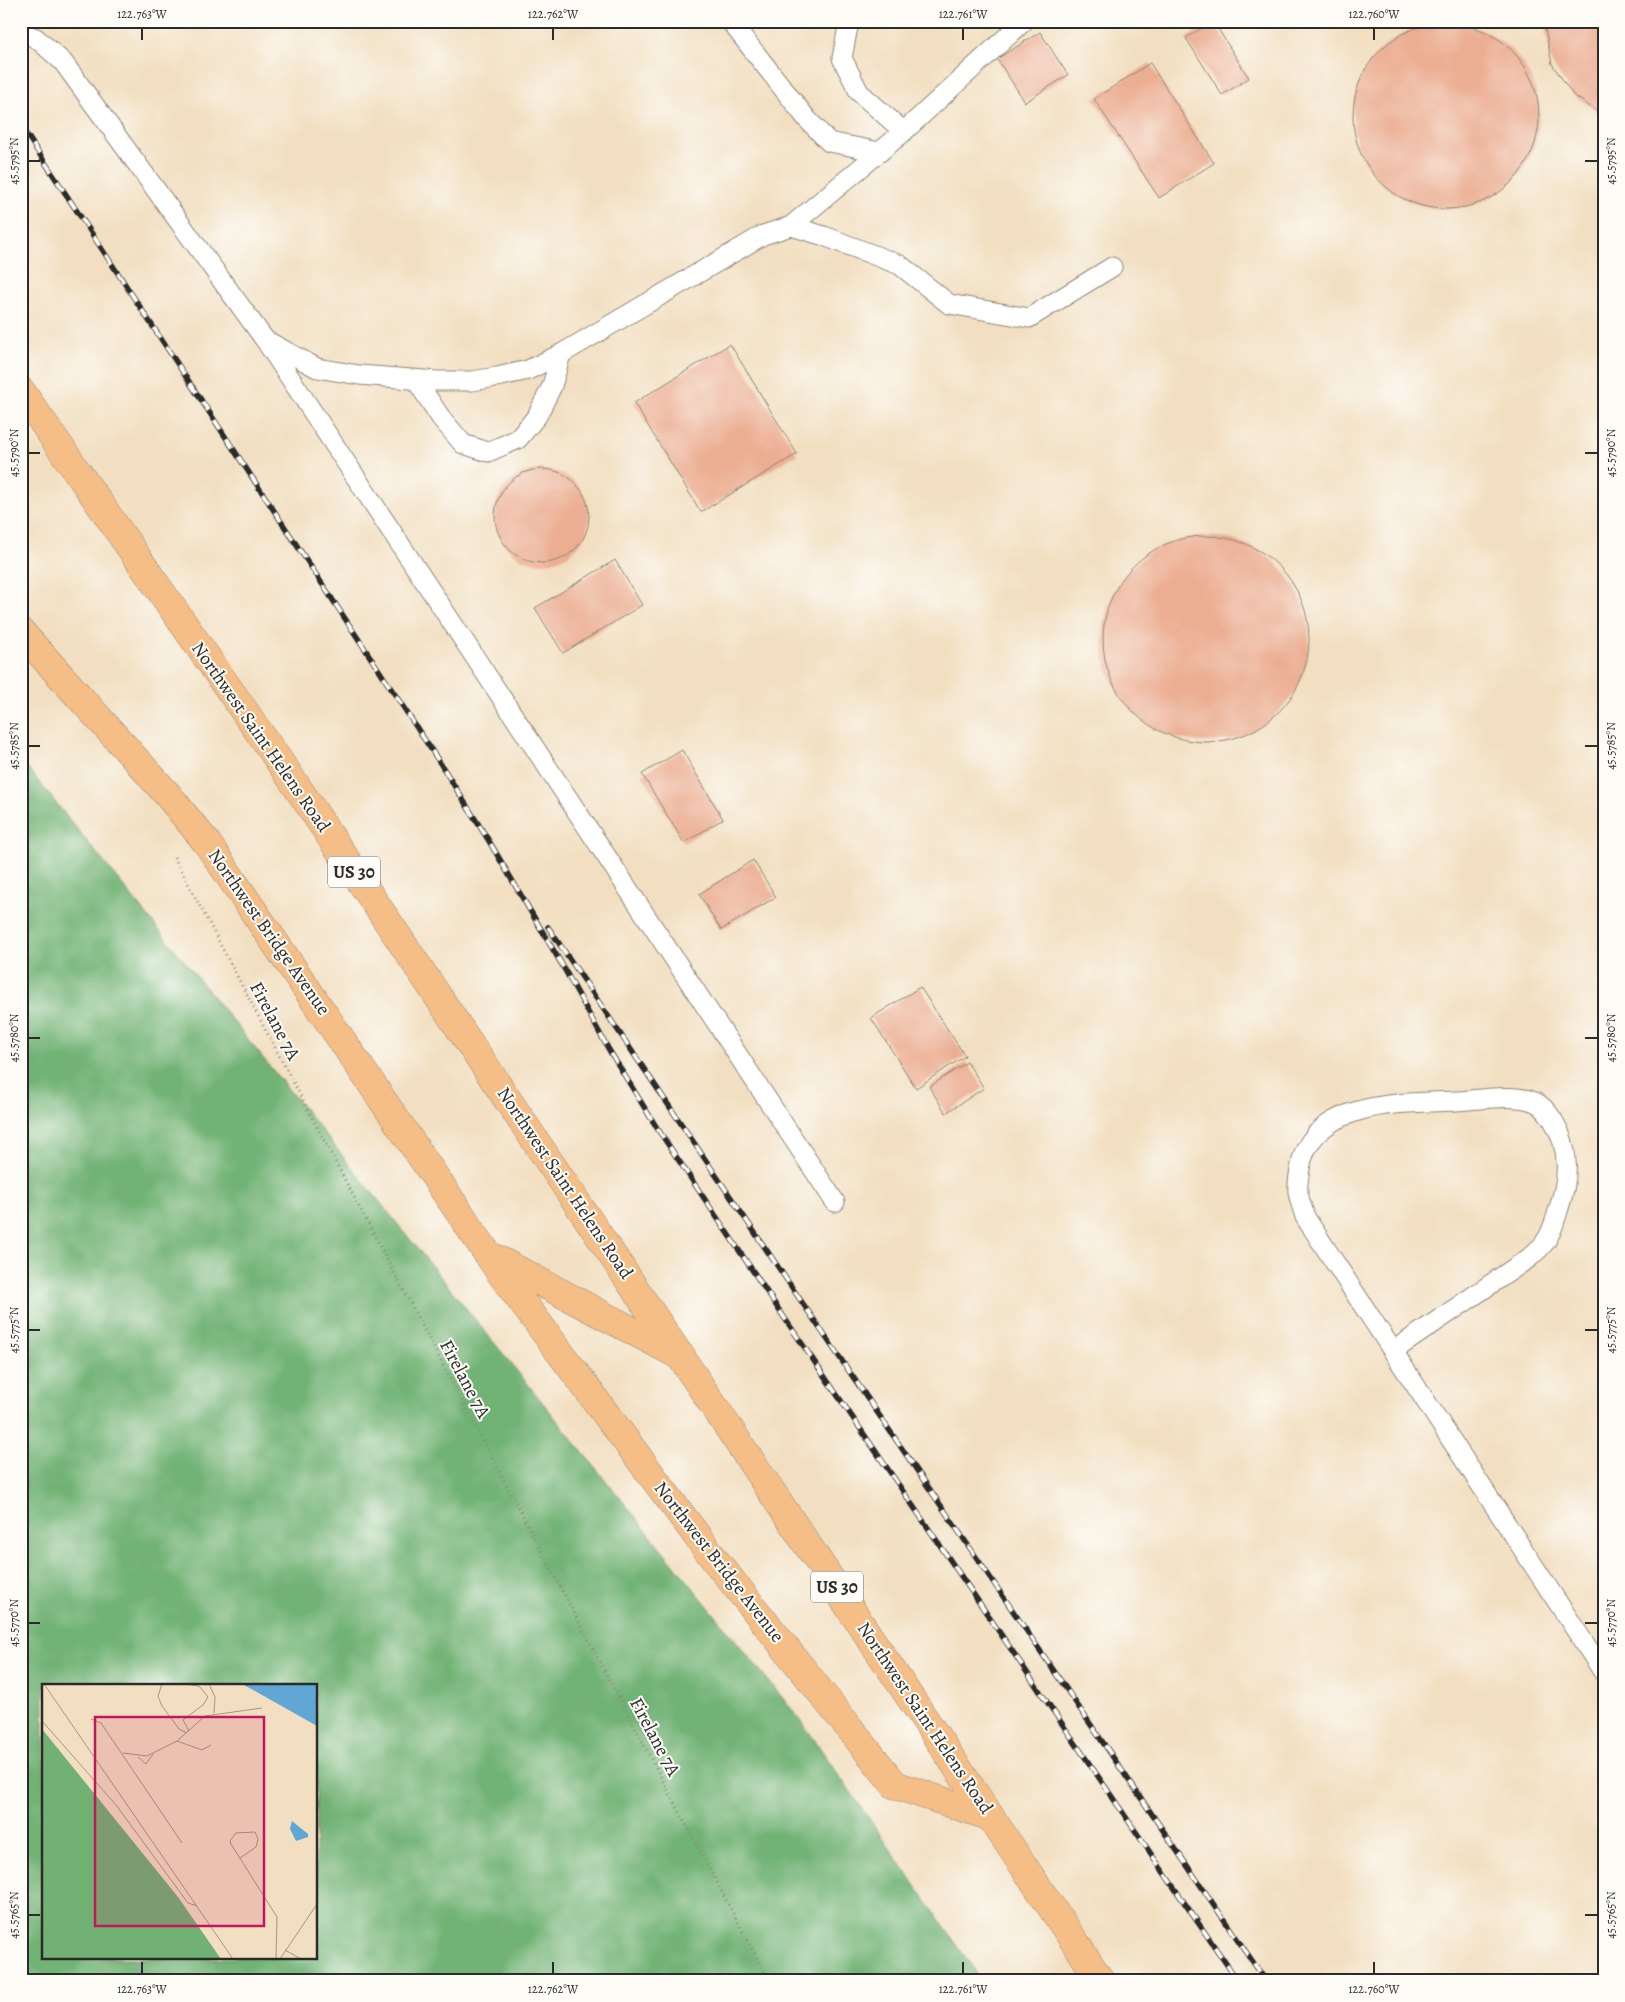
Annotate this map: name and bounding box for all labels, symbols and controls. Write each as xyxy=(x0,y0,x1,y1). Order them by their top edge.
text: 122.763°W xyxy=(117,6,168,22)
text: 122.762°W xyxy=(528,6,579,22)
text: 122.761°W xyxy=(939,6,988,22)
text: 122.760°W xyxy=(1349,6,1400,22)
text: 45.5795°N xyxy=(6,137,22,185)
text: 45.5795°N xyxy=(1603,137,1619,185)
text: 45.5790°N xyxy=(6,428,22,477)
text: 45.5790°N xyxy=(1603,428,1619,477)
street label: Northwest Saint Helens Road xyxy=(185,637,337,838)
text: 45.5785°N xyxy=(6,722,22,770)
text: 45.5785°N xyxy=(1603,722,1619,770)
street label: Northwest Bridge Avenue xyxy=(202,844,336,1020)
road number: US 30 xyxy=(328,856,380,888)
street label: Firelane 7A xyxy=(243,977,307,1066)
text: 45.5780°N xyxy=(6,1013,22,1062)
text: 45.5780°N xyxy=(1603,1013,1619,1062)
street label: Northwest Saint Helens Road xyxy=(491,1082,640,1285)
text: 45.5775°N xyxy=(6,1306,22,1353)
text: 45.5775°N xyxy=(1603,1306,1619,1353)
street label: Firelane 7A xyxy=(433,1335,497,1424)
street label: Northwest Bridge Avenue xyxy=(648,1476,790,1648)
road number: US 30 xyxy=(811,1571,863,1602)
text: 45.5770°N xyxy=(6,1599,22,1647)
text: 45.5770°N xyxy=(1603,1599,1619,1647)
street label: Northwest Saint Helens Road xyxy=(851,1617,1000,1820)
inset map xyxy=(42,1684,318,1960)
street label: Firelane 7A xyxy=(623,1693,687,1782)
text: 45.5765°N xyxy=(6,1891,22,1939)
text: 45.5765°N xyxy=(1603,1891,1619,1939)
text: 122.763°W xyxy=(117,1981,168,1997)
text: 122.762°W xyxy=(528,1981,579,1997)
text: 122.761°W xyxy=(939,1981,988,1997)
text: 122.760°W xyxy=(1349,1981,1400,1997)

